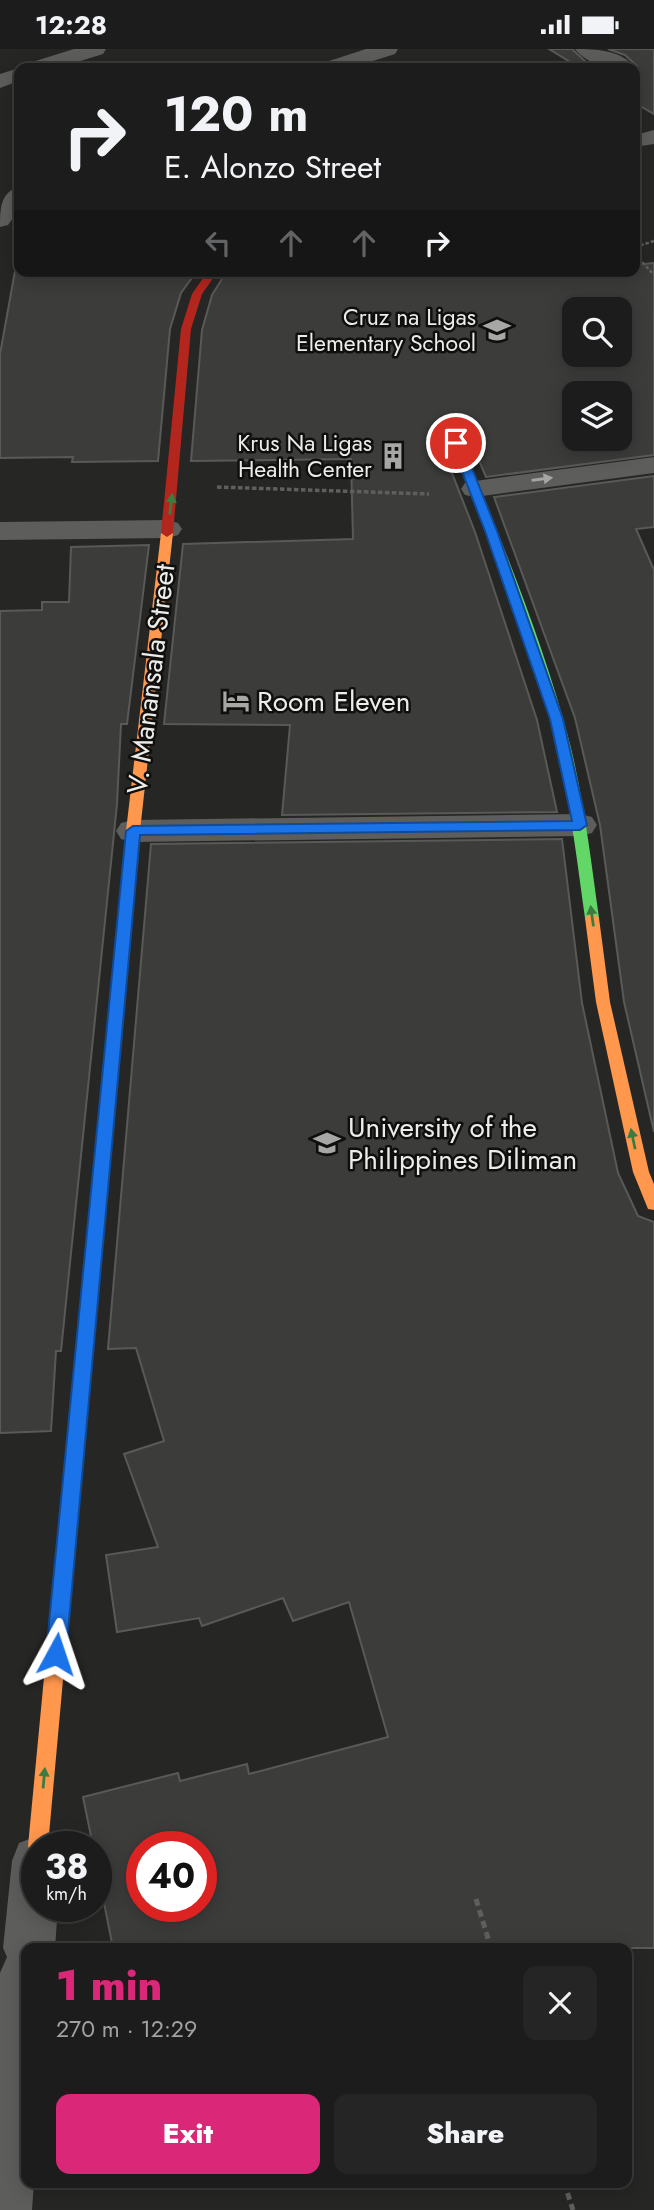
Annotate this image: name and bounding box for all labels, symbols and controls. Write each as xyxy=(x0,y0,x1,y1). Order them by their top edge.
text: 12:28 xyxy=(35,6,107,44)
text: 120 m xyxy=(164,79,308,149)
icon: right xyxy=(49,91,140,182)
text: E. Alonzo Street xyxy=(164,144,381,190)
icon: left xyxy=(199,224,237,262)
icon: ahead xyxy=(272,224,310,262)
icon: ahead xyxy=(345,224,383,262)
icon: right xyxy=(418,224,456,262)
map controls xyxy=(562,297,632,451)
button: search xyxy=(562,297,632,367)
place label: Cruz na Ligas Elementary School xyxy=(296,300,476,360)
school or university icon: Cruz na Ligas Elementary School xyxy=(482,315,512,345)
button: layers xyxy=(562,381,632,451)
pin xyxy=(426,413,486,473)
icon: arrive xyxy=(437,424,475,462)
place label: Krus Na Ligas Health Center xyxy=(237,426,372,486)
building icon: Krus Na Ligas Health Center xyxy=(378,441,408,471)
one-way arrow xyxy=(531,473,553,484)
one-way arrow xyxy=(165,492,176,514)
street label: V. Manansala Street xyxy=(117,561,185,796)
place label: Room Eleven xyxy=(257,681,410,722)
hotel icon: Room Eleven xyxy=(221,686,251,716)
one-way arrow xyxy=(586,904,597,926)
place label: University of the Philippines Diliman xyxy=(348,1107,577,1180)
school or university icon: University of the Philippines Diliman xyxy=(312,1128,342,1158)
one-way arrow xyxy=(628,1128,639,1150)
position arrow xyxy=(19,1617,93,1691)
one-way arrow xyxy=(39,1767,50,1789)
speed limit sign: 40 xyxy=(126,1831,217,1922)
text: 38 xyxy=(45,1842,88,1892)
text: km/h xyxy=(46,1881,87,1907)
text: 1 min xyxy=(56,1955,162,2016)
button: close xyxy=(523,1966,597,2040)
text: 270 m · 12:29 xyxy=(56,2012,197,2046)
button: Exit xyxy=(56,2094,320,2174)
button: Share xyxy=(334,2094,597,2174)

